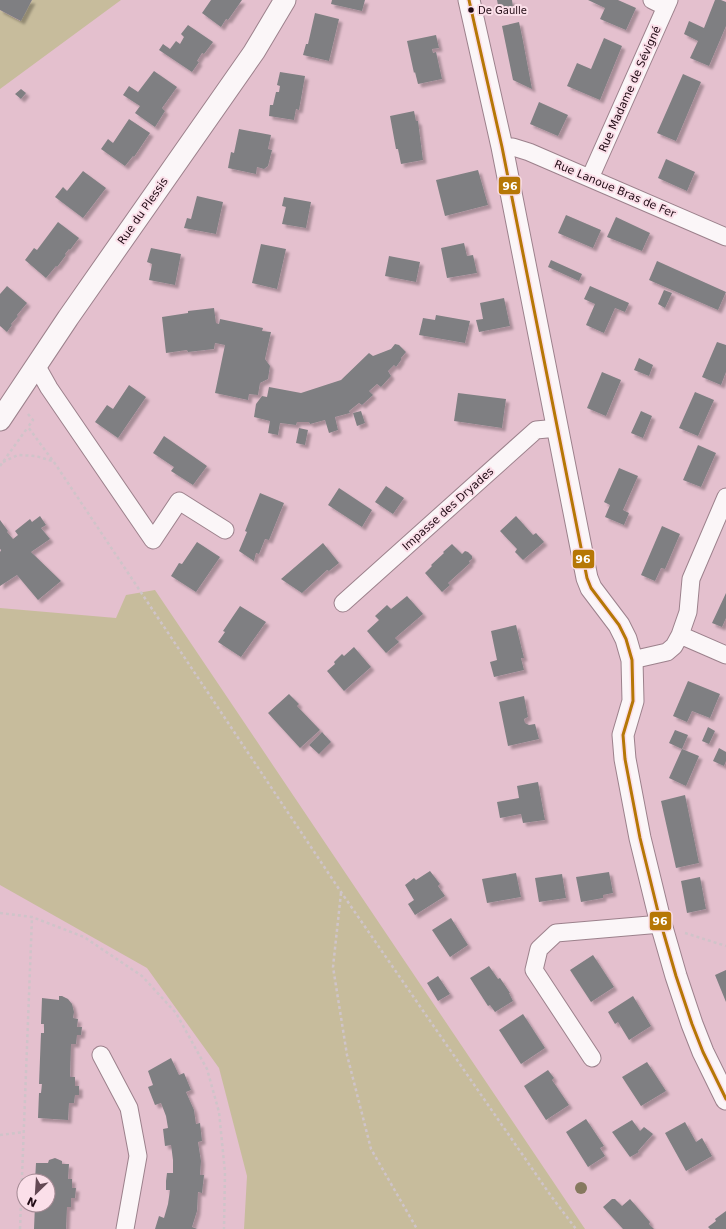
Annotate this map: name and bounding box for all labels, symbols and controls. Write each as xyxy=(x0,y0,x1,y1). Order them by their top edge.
marker: De Gaulle xyxy=(466,5,476,15)
place label: De Gaulle xyxy=(478,5,527,16)
street label: Rue Madame de Sévigné xyxy=(596,24,664,154)
street label: Rue Lanoue Bras de Fer xyxy=(552,158,678,221)
street label: Rue du Plessis xyxy=(115,175,171,247)
line badge: 96 xyxy=(498,176,521,195)
text: 96 xyxy=(502,180,518,193)
street label: Impasse des Dryades xyxy=(400,464,496,553)
line badge: 96 xyxy=(572,549,595,569)
text: 96 xyxy=(575,553,591,566)
line badge: 96 xyxy=(649,911,672,931)
text: 96 xyxy=(652,915,668,928)
north arrow xyxy=(16,1173,56,1213)
text: N xyxy=(25,1194,39,1209)

